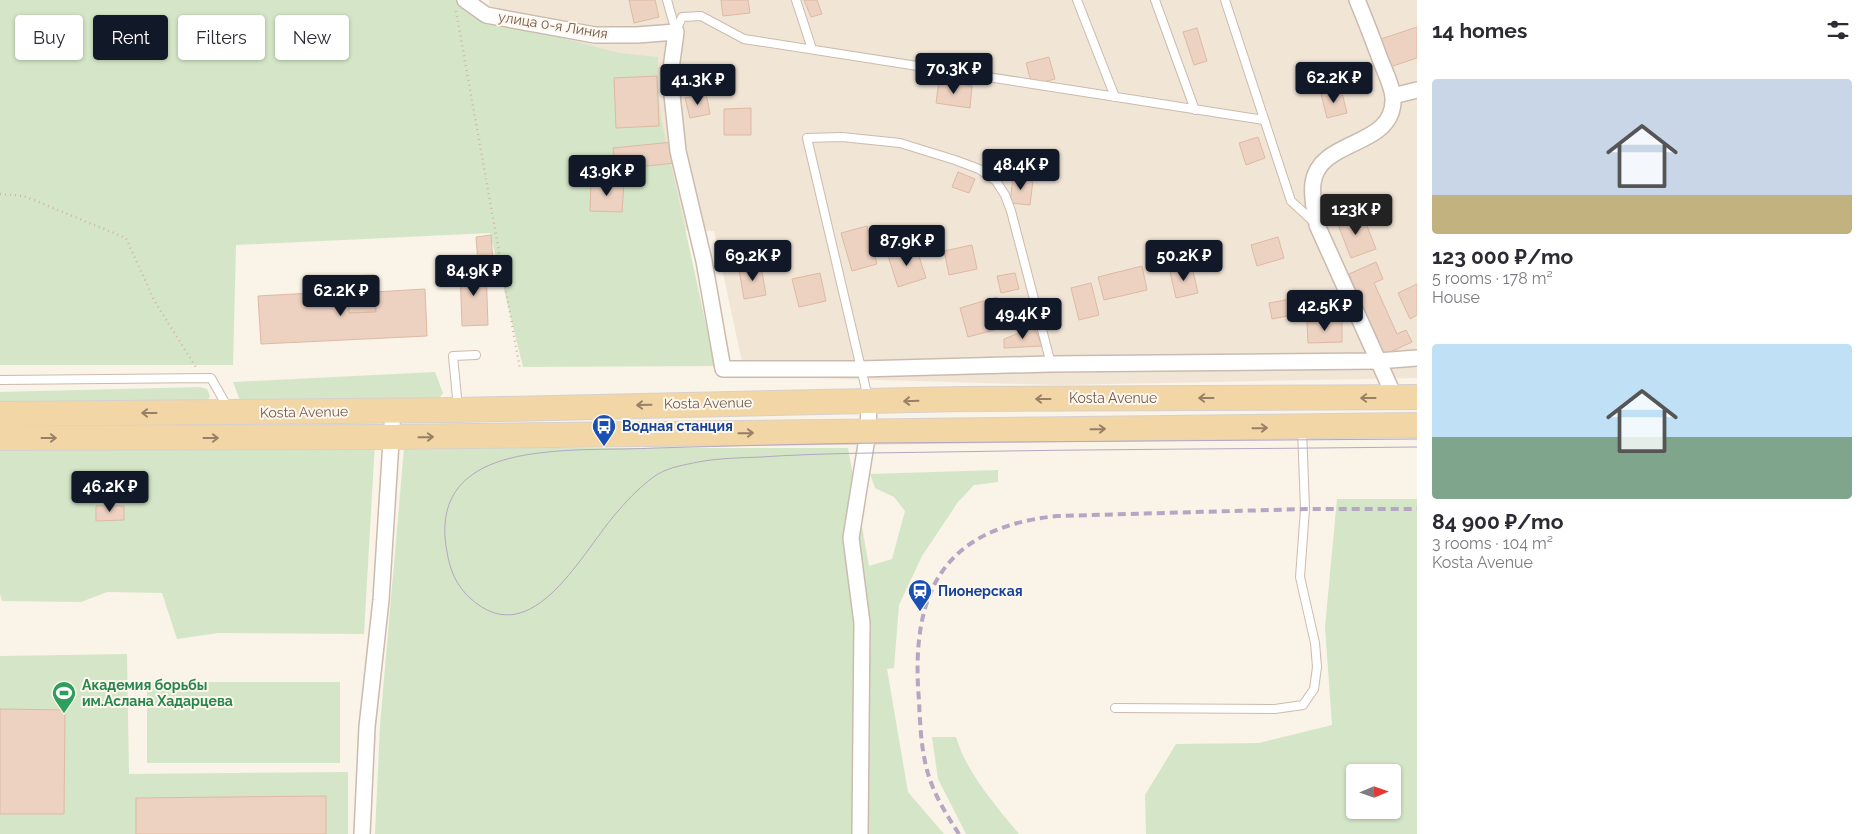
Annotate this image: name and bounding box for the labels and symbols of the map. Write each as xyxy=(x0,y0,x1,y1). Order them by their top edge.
street label: улица 0-я Линия xyxy=(497,8,609,42)
pin: 70.3K ₽ xyxy=(908,52,1000,95)
pin: 62.2K ₽ xyxy=(1288,62,1380,104)
pin: 41.3K ₽ xyxy=(652,64,744,106)
pin: 48.4K ₽ xyxy=(975,148,1067,191)
pin: 43.9K ₽ xyxy=(561,154,653,197)
pin: 123K ₽ xyxy=(1315,194,1397,236)
pin: 87.9K ₽ xyxy=(861,224,953,267)
pin: 69.2K ₽ xyxy=(707,240,799,282)
pin: 50.2K ₽ xyxy=(1138,240,1230,282)
pin: 84.9K ₽ xyxy=(428,254,520,297)
pin: 62.2K ₽ xyxy=(295,274,387,317)
pin: 42.5K ₽ xyxy=(1279,290,1371,332)
pin: 49.4K ₽ xyxy=(977,298,1069,340)
street label: Kosta Avenue xyxy=(1069,390,1157,406)
one-way arrow xyxy=(1198,393,1214,403)
one-way arrow xyxy=(1361,393,1377,403)
street label: Kosta Avenue xyxy=(664,394,752,412)
one-way arrow xyxy=(1036,394,1052,404)
one-way arrow xyxy=(903,396,919,405)
one-way arrow xyxy=(636,400,652,410)
street label: Kosta Avenue xyxy=(260,403,348,421)
one-way arrow xyxy=(141,408,158,418)
bus stop icon: Водная станция xyxy=(591,413,617,447)
place label: Водная станция xyxy=(622,418,733,434)
one-way arrow xyxy=(1252,423,1268,433)
one-way arrow xyxy=(1090,425,1106,434)
one-way arrow xyxy=(738,428,754,438)
one-way arrow xyxy=(418,432,434,441)
one-way arrow xyxy=(40,433,56,443)
one-way arrow xyxy=(202,433,219,443)
pin: 46.2K ₽ xyxy=(64,470,156,513)
station icon: Пионерская xyxy=(907,578,933,612)
place label: Пионерская xyxy=(938,583,1023,599)
place label: Академия борьбы им.Аслана Хадарцева xyxy=(82,677,233,709)
sports icon: Академия борьбы им.Аслана Хадарцева xyxy=(51,680,77,714)
north arrow xyxy=(1346,764,1401,819)

